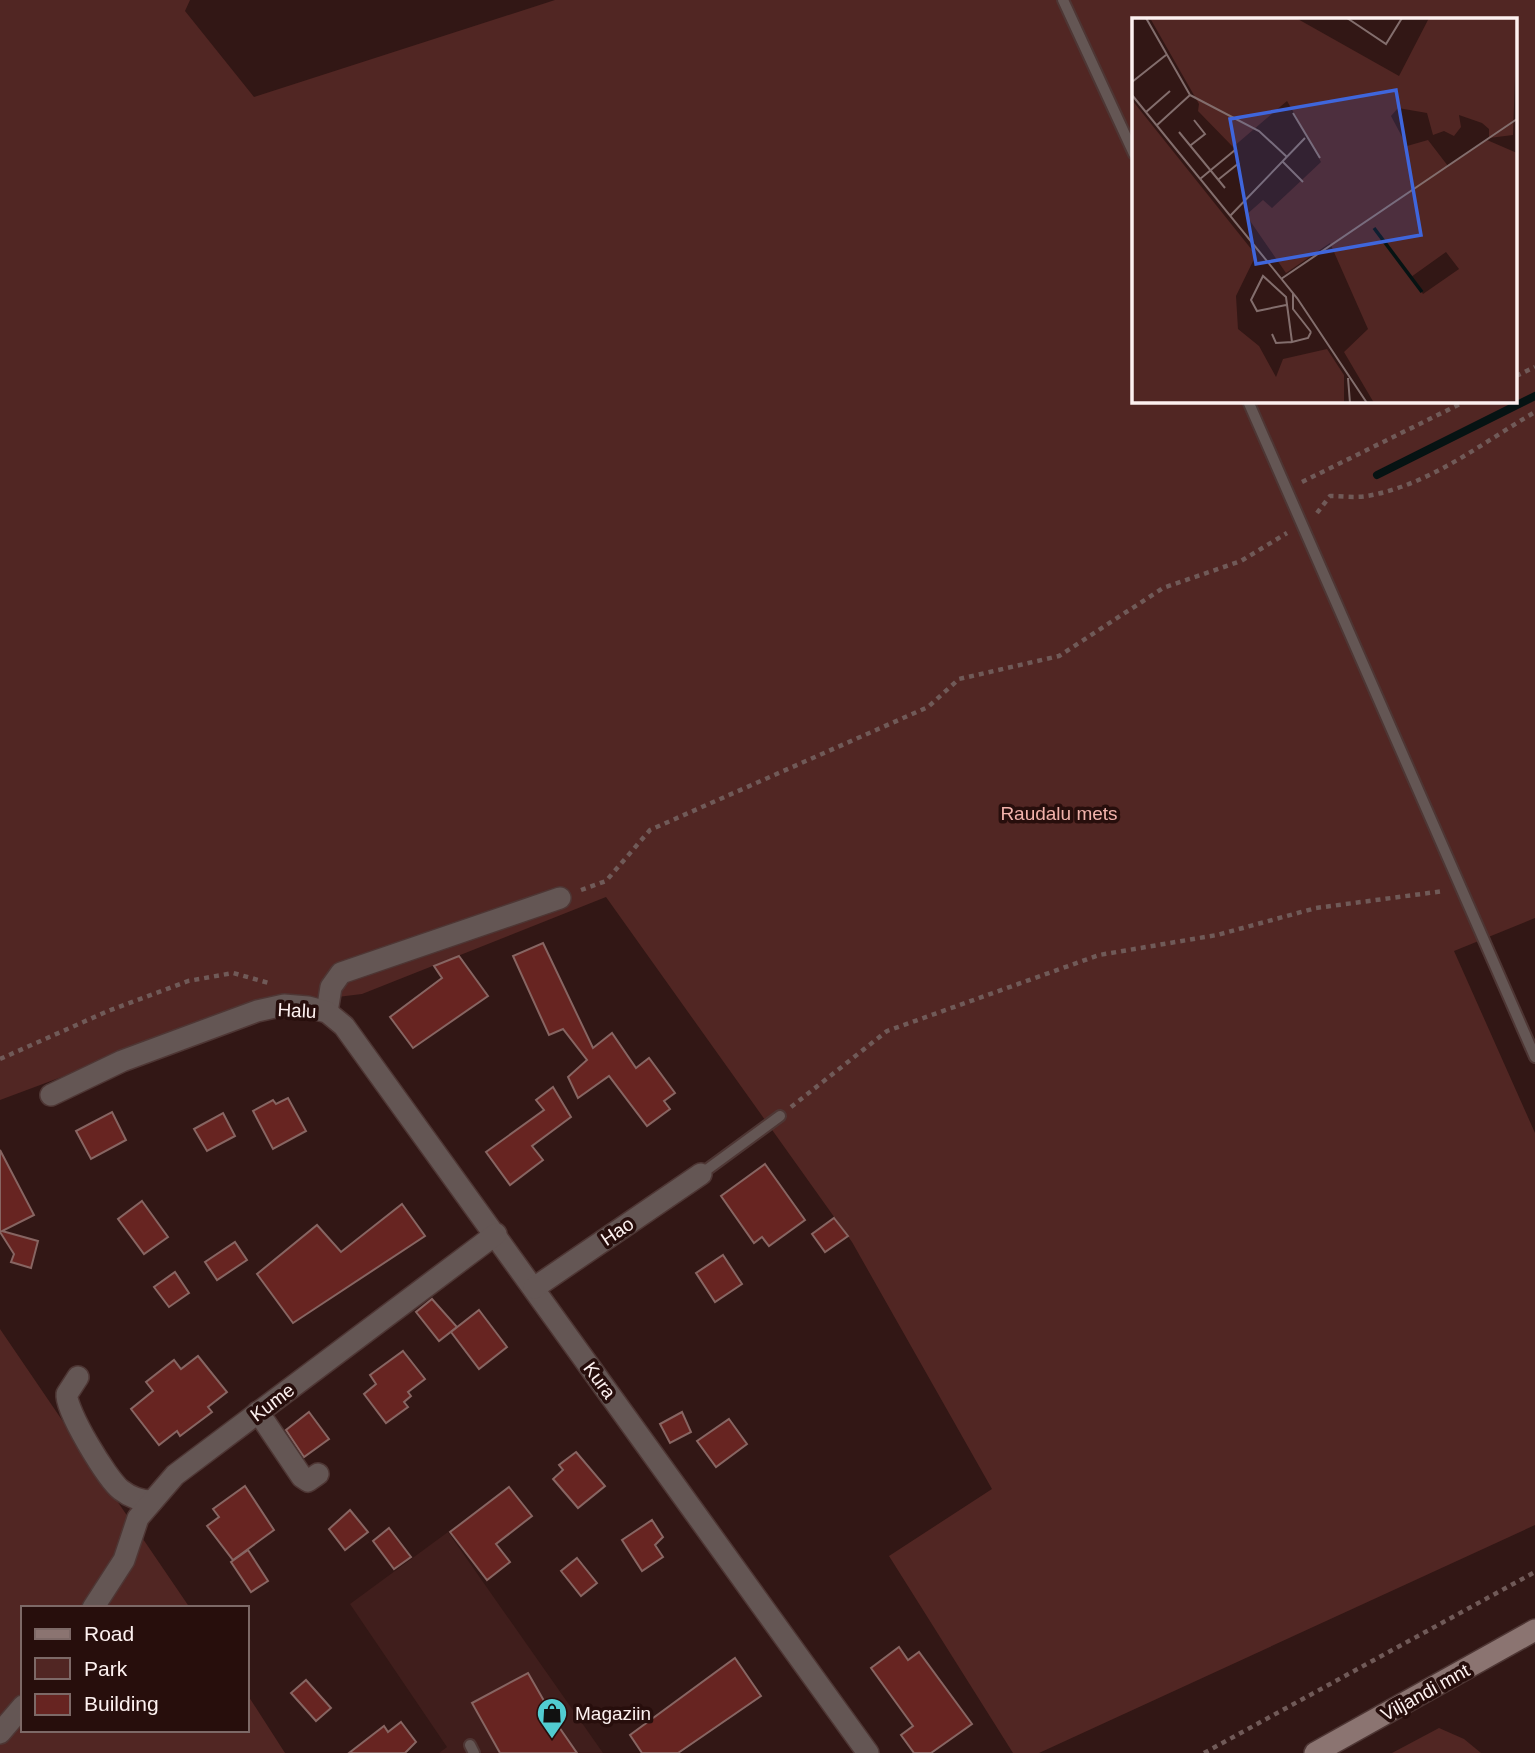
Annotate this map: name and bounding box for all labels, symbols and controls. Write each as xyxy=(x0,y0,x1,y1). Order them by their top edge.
inset map xyxy=(1132,18,1518,402)
park label: Raudalu mets xyxy=(1000,803,1118,824)
street label: Halu xyxy=(277,999,317,1022)
street label: Hao xyxy=(597,1213,638,1250)
street label: Kura xyxy=(579,1358,620,1403)
street label: Kume xyxy=(246,1379,298,1426)
legend xyxy=(21,1606,248,1732)
text: Road xyxy=(84,1622,134,1645)
text: Park xyxy=(84,1657,128,1680)
street label: Viljandi mnt xyxy=(1377,1659,1474,1725)
text: Building xyxy=(84,1692,159,1715)
shop icon: Magaziin xyxy=(535,1696,569,1740)
place label: Magaziin xyxy=(575,1703,651,1724)

